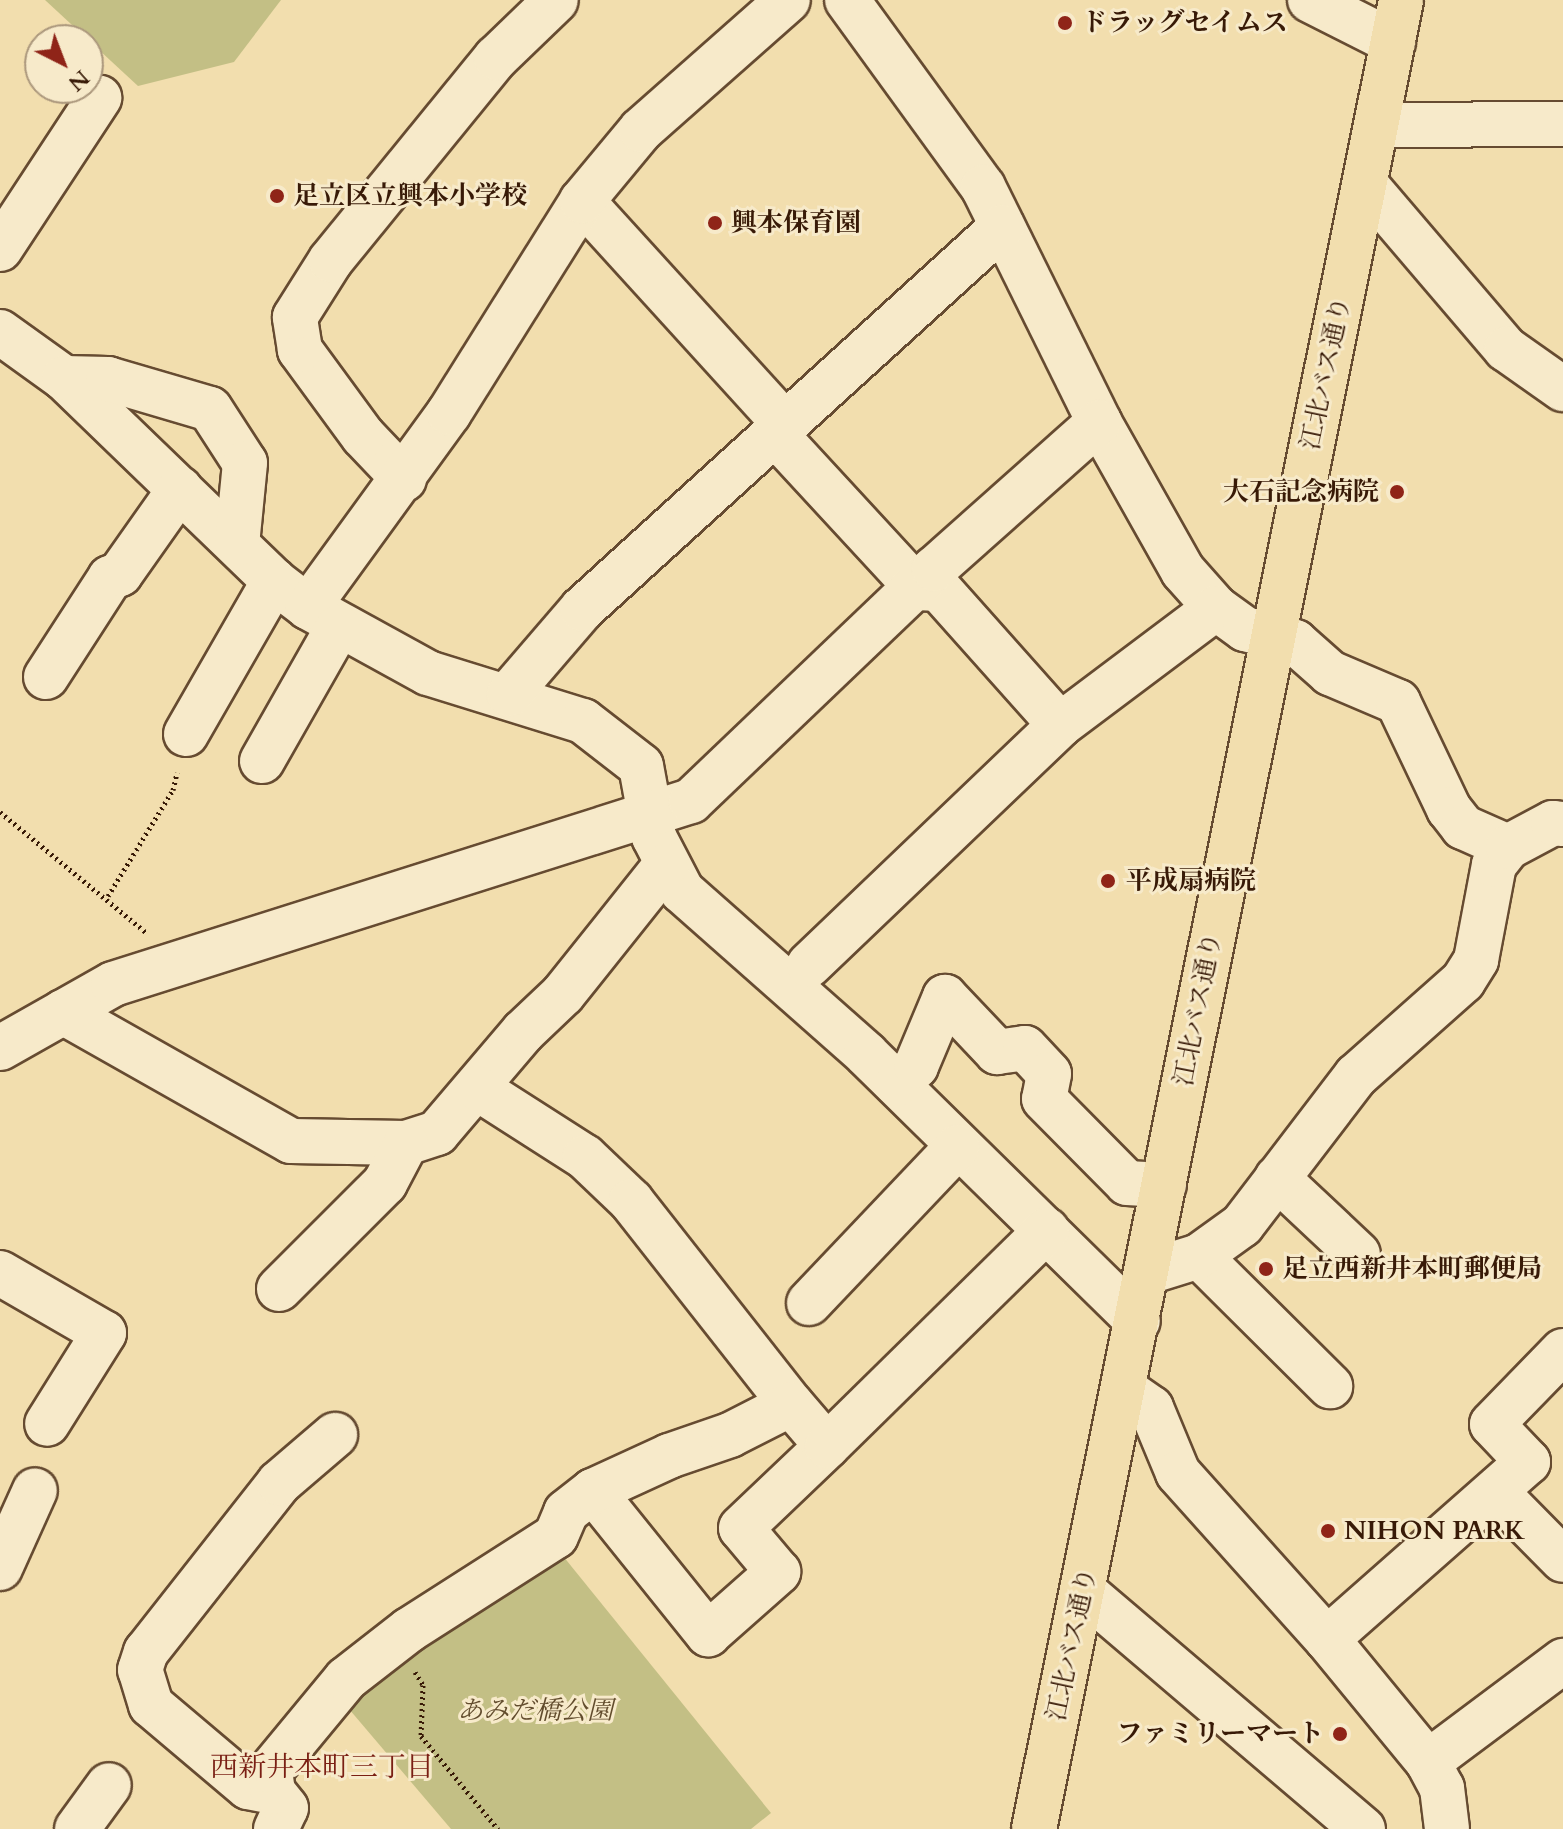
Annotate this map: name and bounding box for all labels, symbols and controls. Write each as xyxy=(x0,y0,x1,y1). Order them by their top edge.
place label: ドラッグセイムス xyxy=(1081,7,1289,39)
marker: ドラッグセイムス xyxy=(1056,14,1074,32)
north arrow xyxy=(24,24,104,104)
text: N xyxy=(62,63,96,98)
place label: 足立区立興本小学校 xyxy=(293,180,527,212)
marker: 足立区立興本小学校 xyxy=(268,187,286,205)
place label: 興本保育園 xyxy=(731,207,861,239)
marker: 興本保育園 xyxy=(706,214,724,232)
street label: 江北バス通り xyxy=(1295,293,1357,453)
place label: 大石記念病院 xyxy=(1223,476,1379,508)
marker: 大石記念病院 xyxy=(1386,481,1408,503)
place label: 平成扇病院 xyxy=(1126,865,1256,897)
marker: 平成扇病院 xyxy=(1097,870,1119,892)
street label: 江北バス通り xyxy=(1168,929,1228,1089)
place label: 足立西新井本町郵便局 xyxy=(1282,1253,1542,1285)
marker: 足立西新井本町郵便局 xyxy=(1257,1260,1275,1278)
place label: NIHON PARK xyxy=(1344,1515,1525,1547)
marker: NIHON PARK xyxy=(1319,1522,1337,1540)
street label: 江北バス通り xyxy=(1041,1564,1103,1724)
park label: あみだ橋公園 xyxy=(457,1695,613,1727)
place label: ファミリーマート xyxy=(1116,1718,1324,1750)
marker: ファミリーマート xyxy=(1331,1725,1349,1743)
district label: 西新井本町三丁目 xyxy=(210,1750,434,1784)

